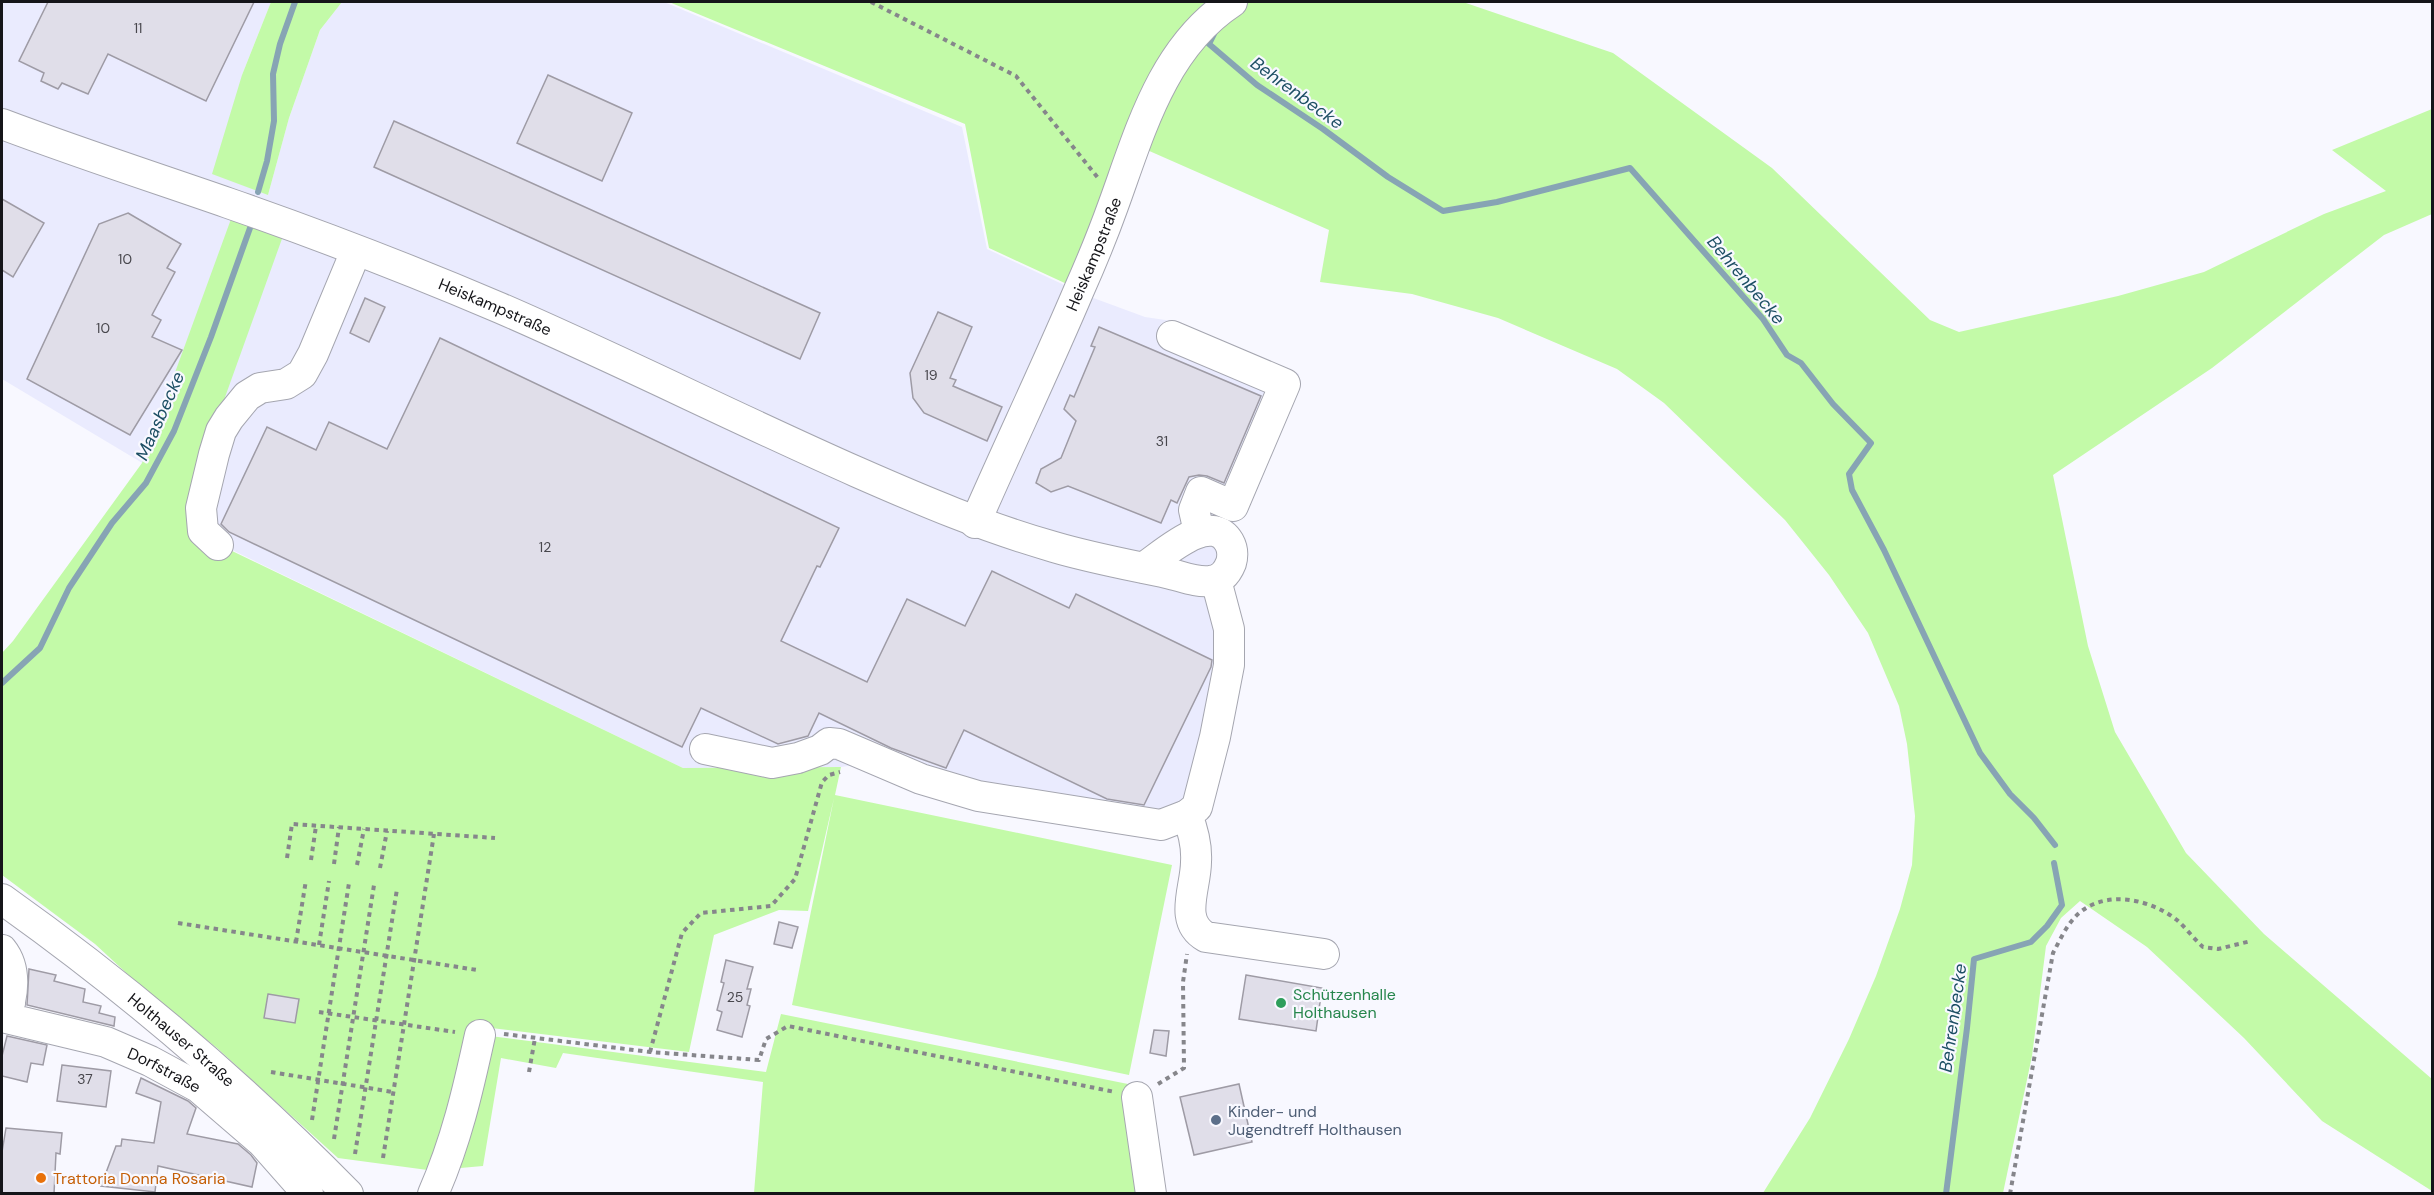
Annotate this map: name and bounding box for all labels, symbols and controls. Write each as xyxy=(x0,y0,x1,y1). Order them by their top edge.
house number: 11 xyxy=(134,19,142,37)
water label: Behrenbecke xyxy=(1246,51,1348,135)
street label: Heiskampstraße xyxy=(1061,194,1126,314)
water label: Behrenbecke xyxy=(1702,230,1790,330)
house number: 10 xyxy=(118,250,132,268)
street label: Heiskampstraße xyxy=(436,273,555,340)
house number: 10 xyxy=(96,319,110,337)
house number: 19 xyxy=(924,366,938,384)
water label: Maasbecke xyxy=(130,368,190,464)
house number: 31 xyxy=(1156,432,1168,450)
house number: 12 xyxy=(539,538,551,556)
water label: Behrenbecke xyxy=(1934,962,1972,1074)
place label: Schützenhalle Holthausen xyxy=(1293,984,1396,1023)
street label: Holthauser Straße xyxy=(124,988,239,1091)
house number: 25 xyxy=(727,988,743,1006)
marker: Schützenhalle Holthausen xyxy=(1274,996,1288,1010)
street label: Dorfstraße xyxy=(125,1042,205,1097)
house number: 37 xyxy=(77,1070,93,1088)
place label: Kinder- und Jugendtreff Holthausen xyxy=(1228,1101,1402,1140)
marker: Kinder- und Jugendtreff Holthausen xyxy=(1209,1113,1223,1127)
place label: Trattoria Donna Rosaria xyxy=(53,1168,226,1189)
marker: Trattoria Donna Rosaria xyxy=(34,1171,48,1185)

